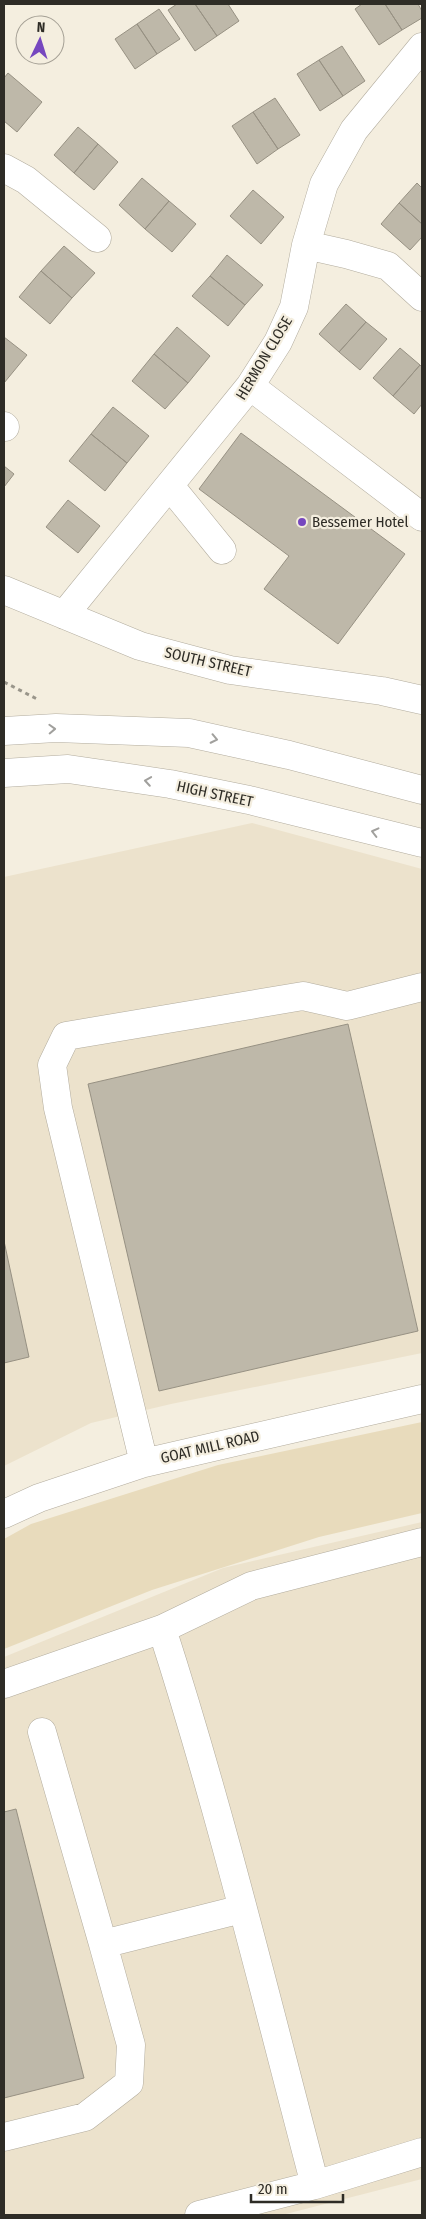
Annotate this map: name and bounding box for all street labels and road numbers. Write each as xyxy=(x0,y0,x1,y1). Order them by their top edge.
street label: HERMON CLOSE xyxy=(232,313,296,403)
street label: SOUTH STREET xyxy=(163,643,253,681)
street label: HIGH STREET xyxy=(175,777,255,811)
street label: GOAT MILL ROAD xyxy=(159,1427,261,1467)

